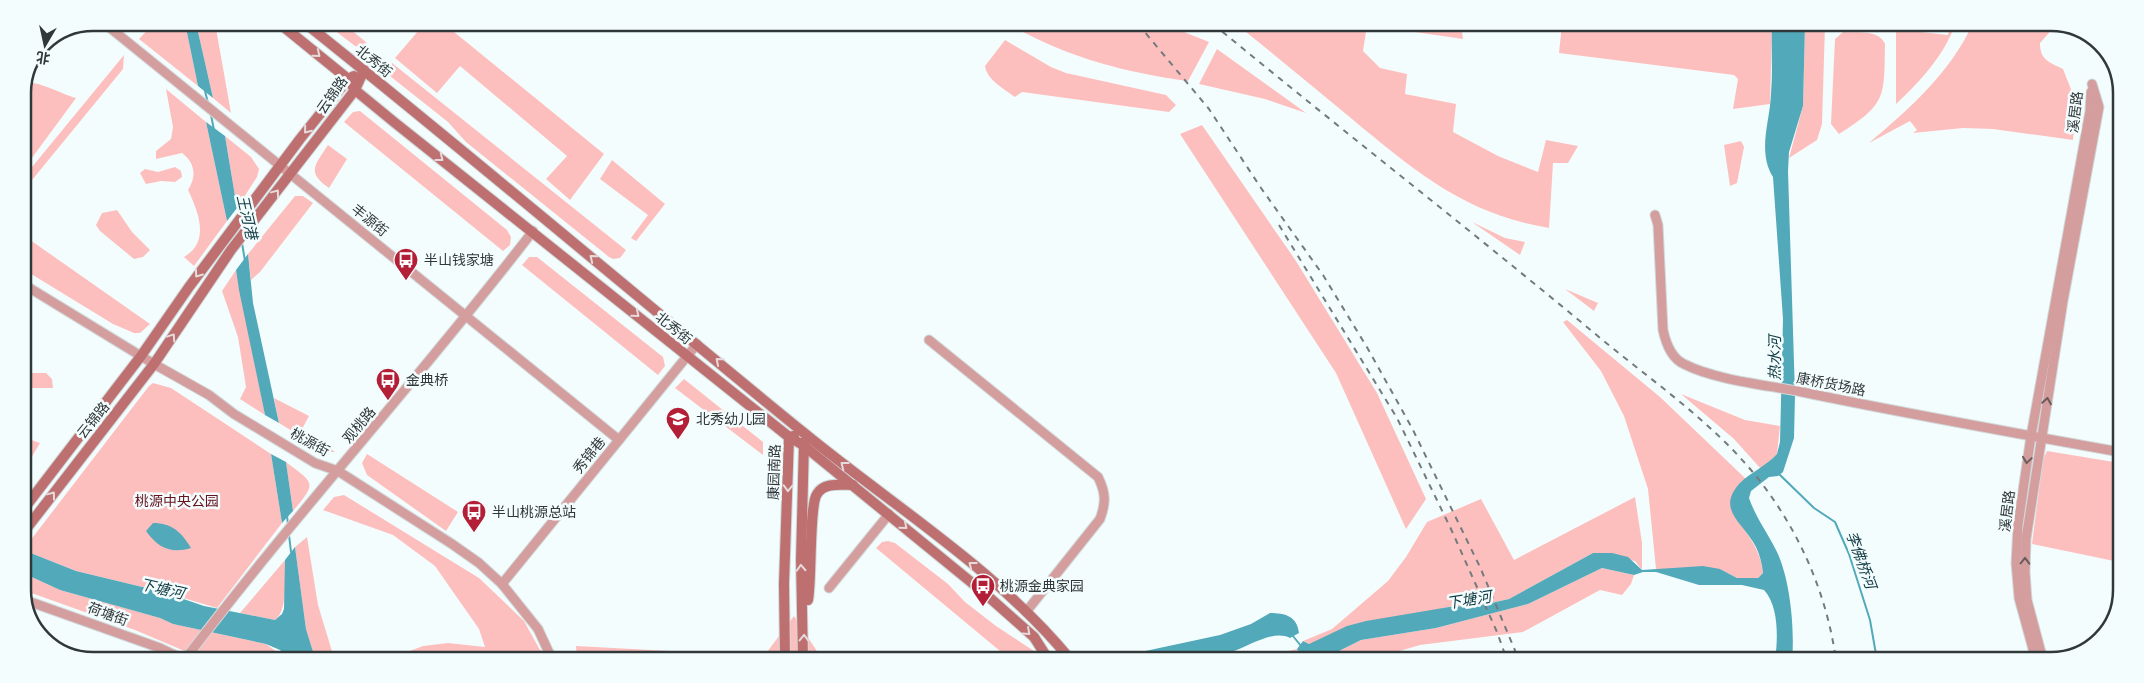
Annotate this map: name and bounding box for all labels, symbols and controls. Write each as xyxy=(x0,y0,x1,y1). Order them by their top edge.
north arrow xyxy=(20,20,70,70)
street label: 北秀街 xyxy=(353,42,395,80)
one-way arrow xyxy=(311,48,320,56)
text: 北 xyxy=(35,49,51,67)
street label: 云锦路 xyxy=(313,73,351,117)
street label: 溪居路 xyxy=(2065,90,2085,134)
one-way arrow xyxy=(303,124,312,133)
one-way arrow xyxy=(434,153,443,161)
one-way arrow xyxy=(271,190,279,199)
water label: 王河港 xyxy=(233,193,261,243)
street label: 丰源街 xyxy=(349,201,391,239)
bus stop icon: 半山钱家塘 xyxy=(393,247,419,281)
place label: 半山钱家塘 xyxy=(424,252,494,268)
one-way arrow xyxy=(590,255,599,264)
one-way arrow xyxy=(195,268,204,278)
one-way arrow xyxy=(630,309,639,318)
street label: 北秀街 xyxy=(653,309,695,347)
water label: 热水河 xyxy=(1766,333,1784,381)
one-way arrow xyxy=(166,334,175,343)
one-way arrow xyxy=(715,358,724,367)
bus stop icon: 金典桥 xyxy=(375,367,401,401)
street label: 康桥货场路 xyxy=(1795,369,1867,399)
place label: 金典桥 xyxy=(406,372,448,388)
one-way arrow xyxy=(2041,396,2052,404)
street label: 云锦路 xyxy=(74,399,112,441)
street label: 观桃路 xyxy=(339,404,379,446)
school or university icon: 北秀幼儿园 xyxy=(665,406,691,440)
place label: 北秀幼儿园 xyxy=(696,411,766,427)
street label: 桃源街 xyxy=(288,425,332,459)
street label: 秀锦巷 xyxy=(570,434,608,476)
street label: 康园南路 xyxy=(765,444,783,500)
one-way arrow xyxy=(2022,456,2033,464)
one-way arrow xyxy=(841,462,850,470)
one-way arrow xyxy=(782,484,793,492)
street label: 溪居路 xyxy=(1997,489,2017,533)
one-way arrow xyxy=(47,492,55,501)
park label: 桃源中央公园 xyxy=(135,493,219,509)
bus stop icon: 半山桃源总站 xyxy=(461,499,487,533)
place label: 半山桃源总站 xyxy=(492,504,576,520)
one-way arrow xyxy=(898,521,907,529)
water label: 李佛桥河 xyxy=(1842,529,1881,594)
one-way arrow xyxy=(2020,557,2030,565)
one-way arrow xyxy=(969,562,978,570)
one-way arrow xyxy=(796,564,807,572)
bus stop icon: 桃源金典家园 xyxy=(970,573,996,607)
water label: 下塘河 xyxy=(138,575,189,604)
place label: 桃源金典家园 xyxy=(1000,578,1084,594)
water label: 下塘河 xyxy=(1445,587,1496,612)
street label: 荷塘街 xyxy=(86,599,130,629)
one-way arrow xyxy=(1022,626,1031,635)
one-way arrow xyxy=(799,634,809,642)

